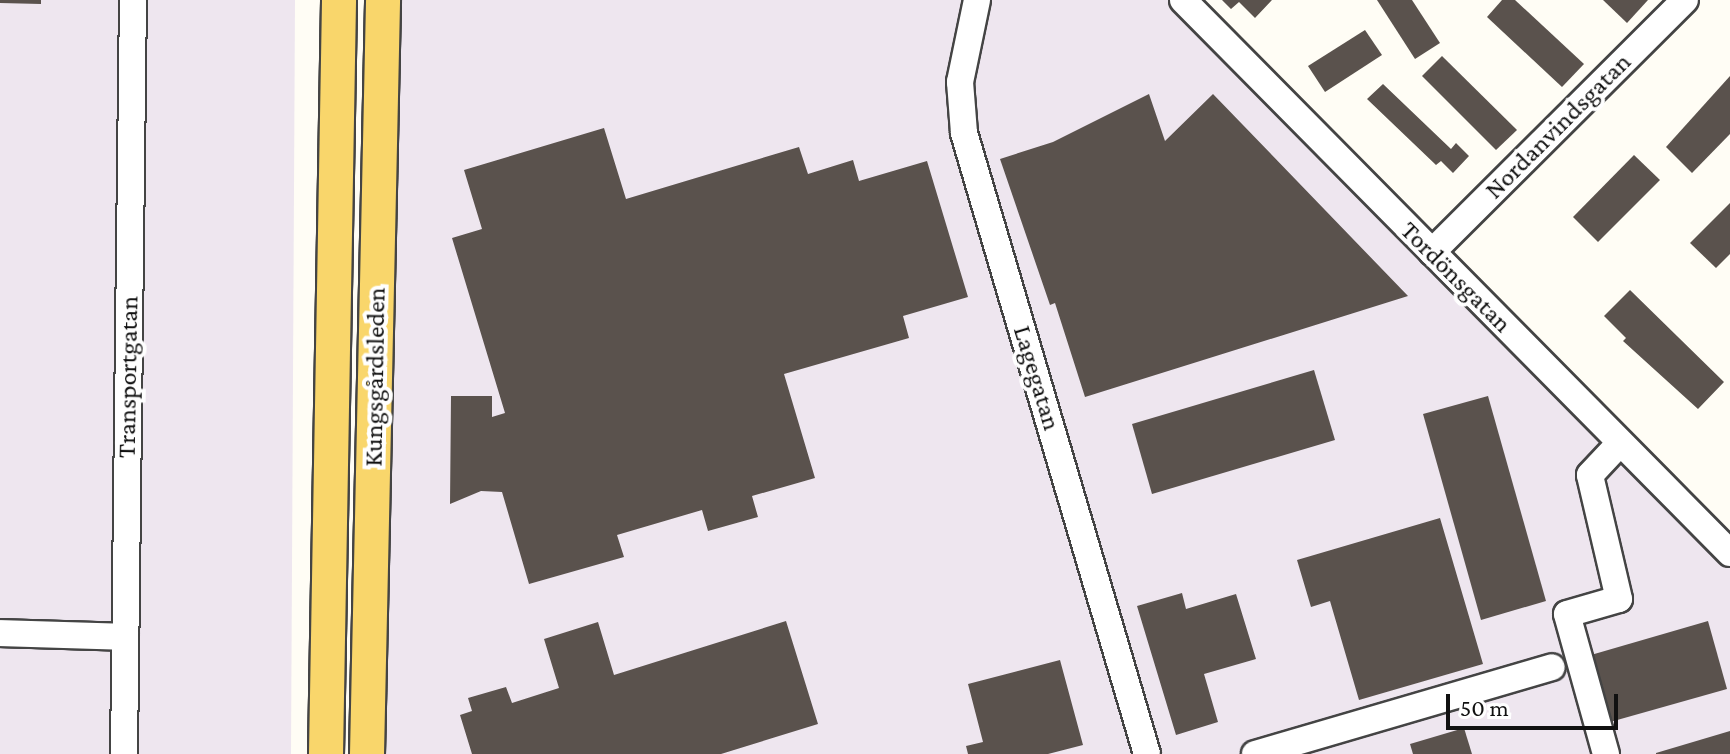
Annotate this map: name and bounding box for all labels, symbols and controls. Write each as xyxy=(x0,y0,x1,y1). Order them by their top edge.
street label: Nordanvindsgatan xyxy=(1478,46,1638,206)
street label: Tordönsgatan xyxy=(1394,215,1518,339)
street label: Kungsgårdsleden xyxy=(358,287,392,467)
street label: Transportgatan xyxy=(111,296,145,458)
street label: Lagegatan xyxy=(1006,322,1068,434)
scale bar xyxy=(1450,678,1622,728)
text: 50 m xyxy=(1460,694,1509,721)

